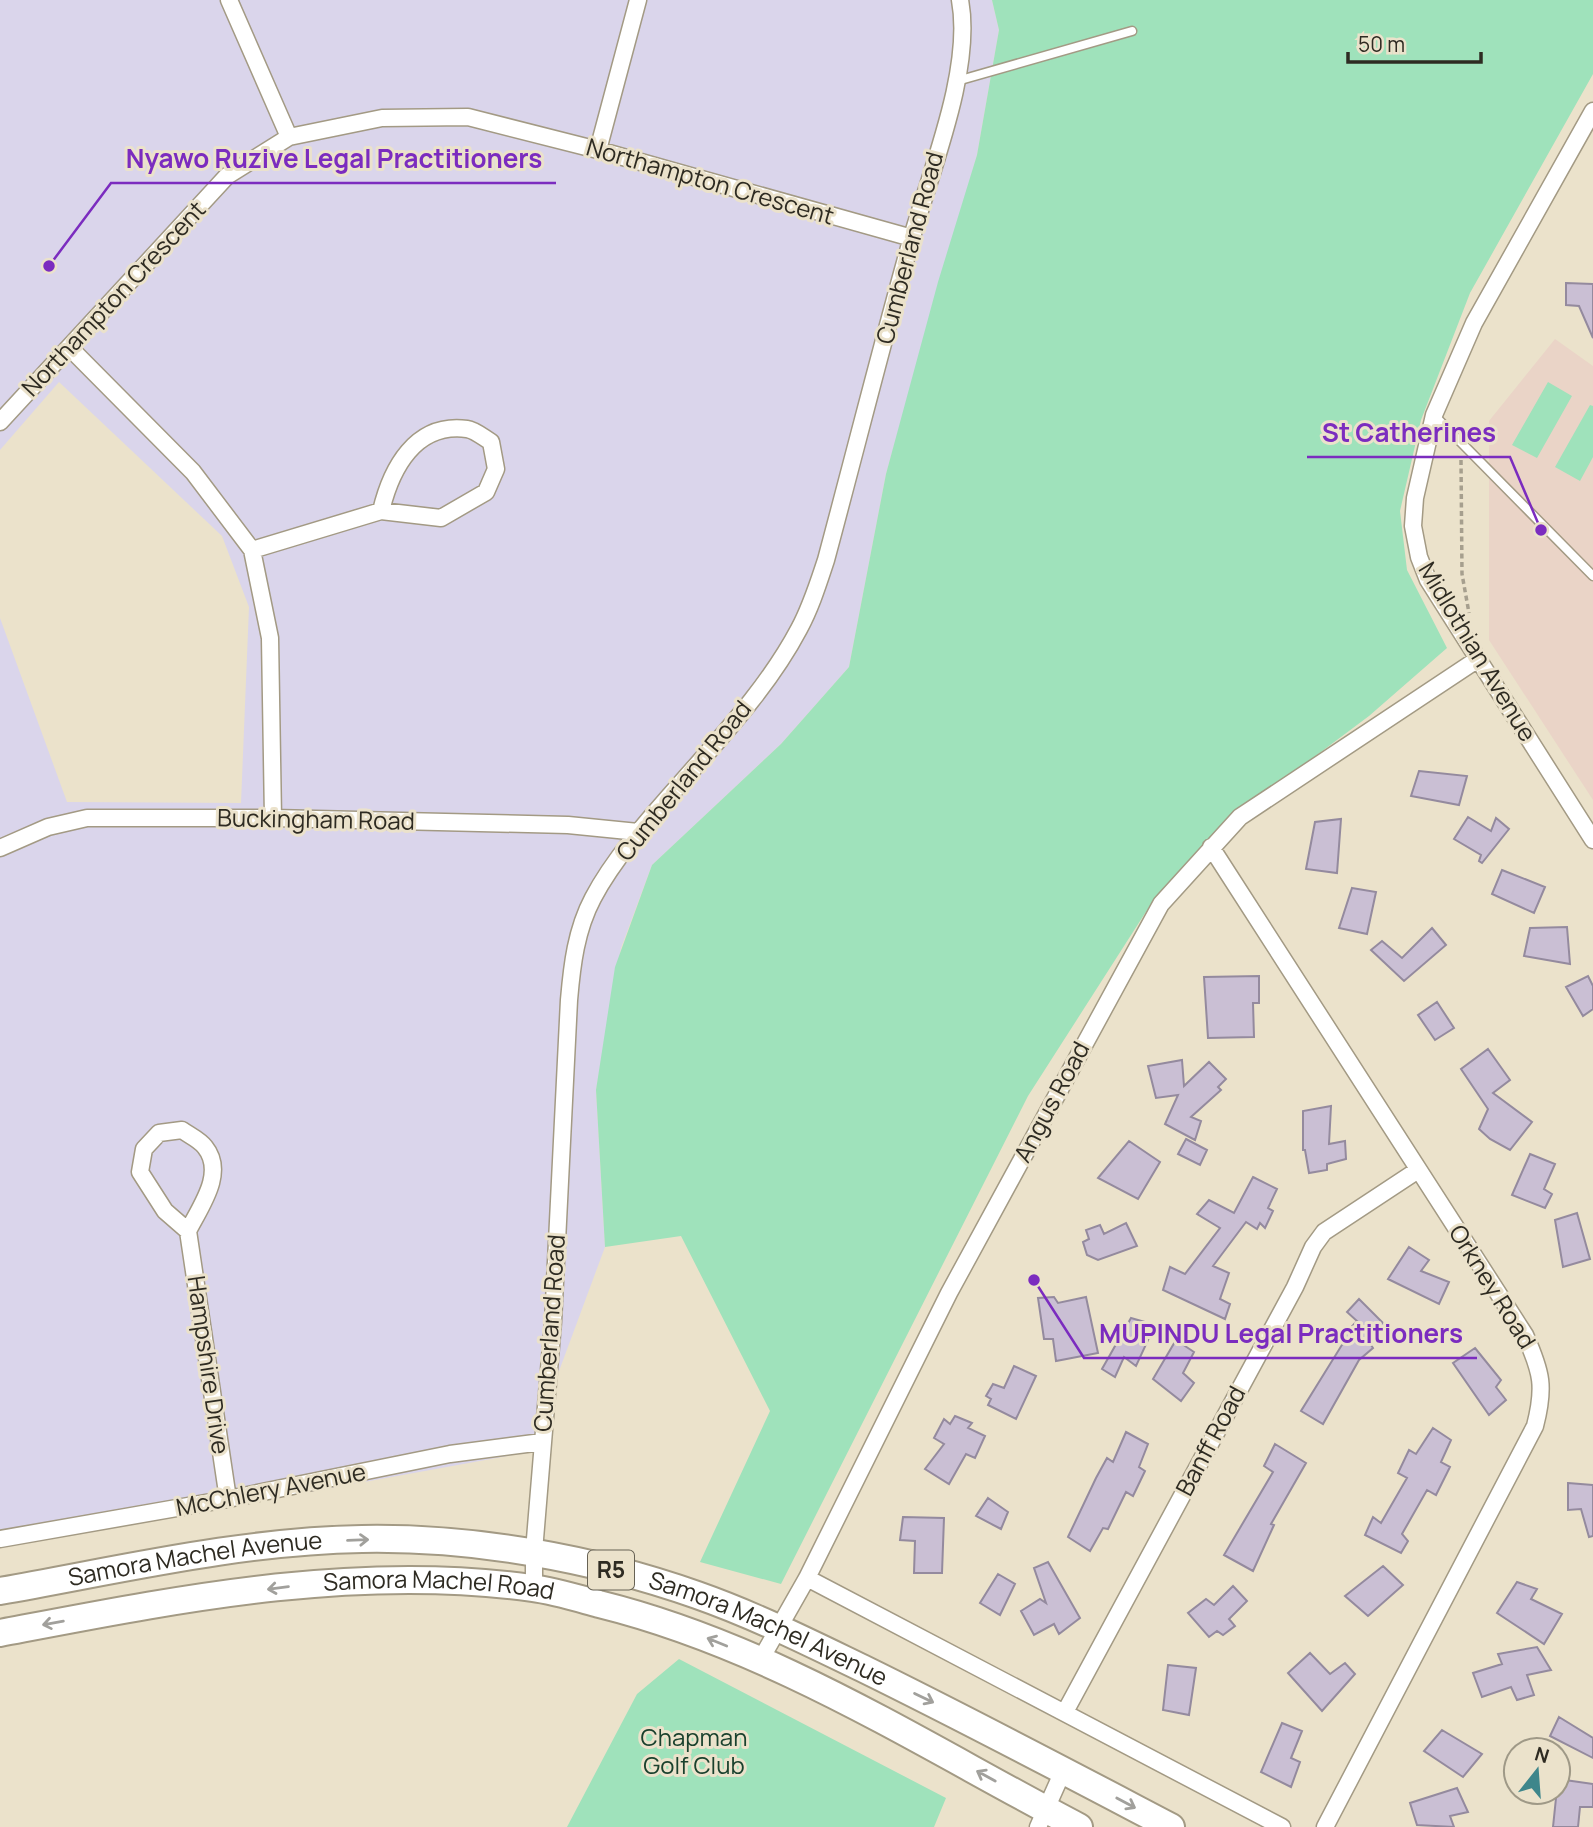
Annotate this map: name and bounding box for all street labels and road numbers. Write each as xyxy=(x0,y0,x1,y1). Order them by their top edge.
street label: Northampton Crescent xyxy=(583,129,838,232)
street label: Cumberland Road xyxy=(867,148,950,347)
street label: Northampton Crescent xyxy=(14,193,212,403)
street label: Midlothian Avenue xyxy=(1412,555,1545,747)
street label: Cumberland Road xyxy=(608,693,758,867)
street label: Buckingham Road xyxy=(217,800,415,837)
street label: Angus Road xyxy=(1005,1035,1096,1167)
street label: Orkney Road xyxy=(1442,1218,1544,1354)
street label: Cumberland Road xyxy=(525,1233,572,1433)
street label: Hampshire Drive xyxy=(181,1273,238,1456)
street label: Banff Road xyxy=(1167,1380,1252,1501)
street label: McChlery Avenue xyxy=(173,1454,368,1523)
street label: Samora Machel Avenue xyxy=(65,1523,323,1593)
road number: R5 xyxy=(588,1550,634,1590)
street label: Samora Machel Road xyxy=(322,1562,557,1607)
street label: Samora Machel Avenue xyxy=(645,1562,894,1693)

